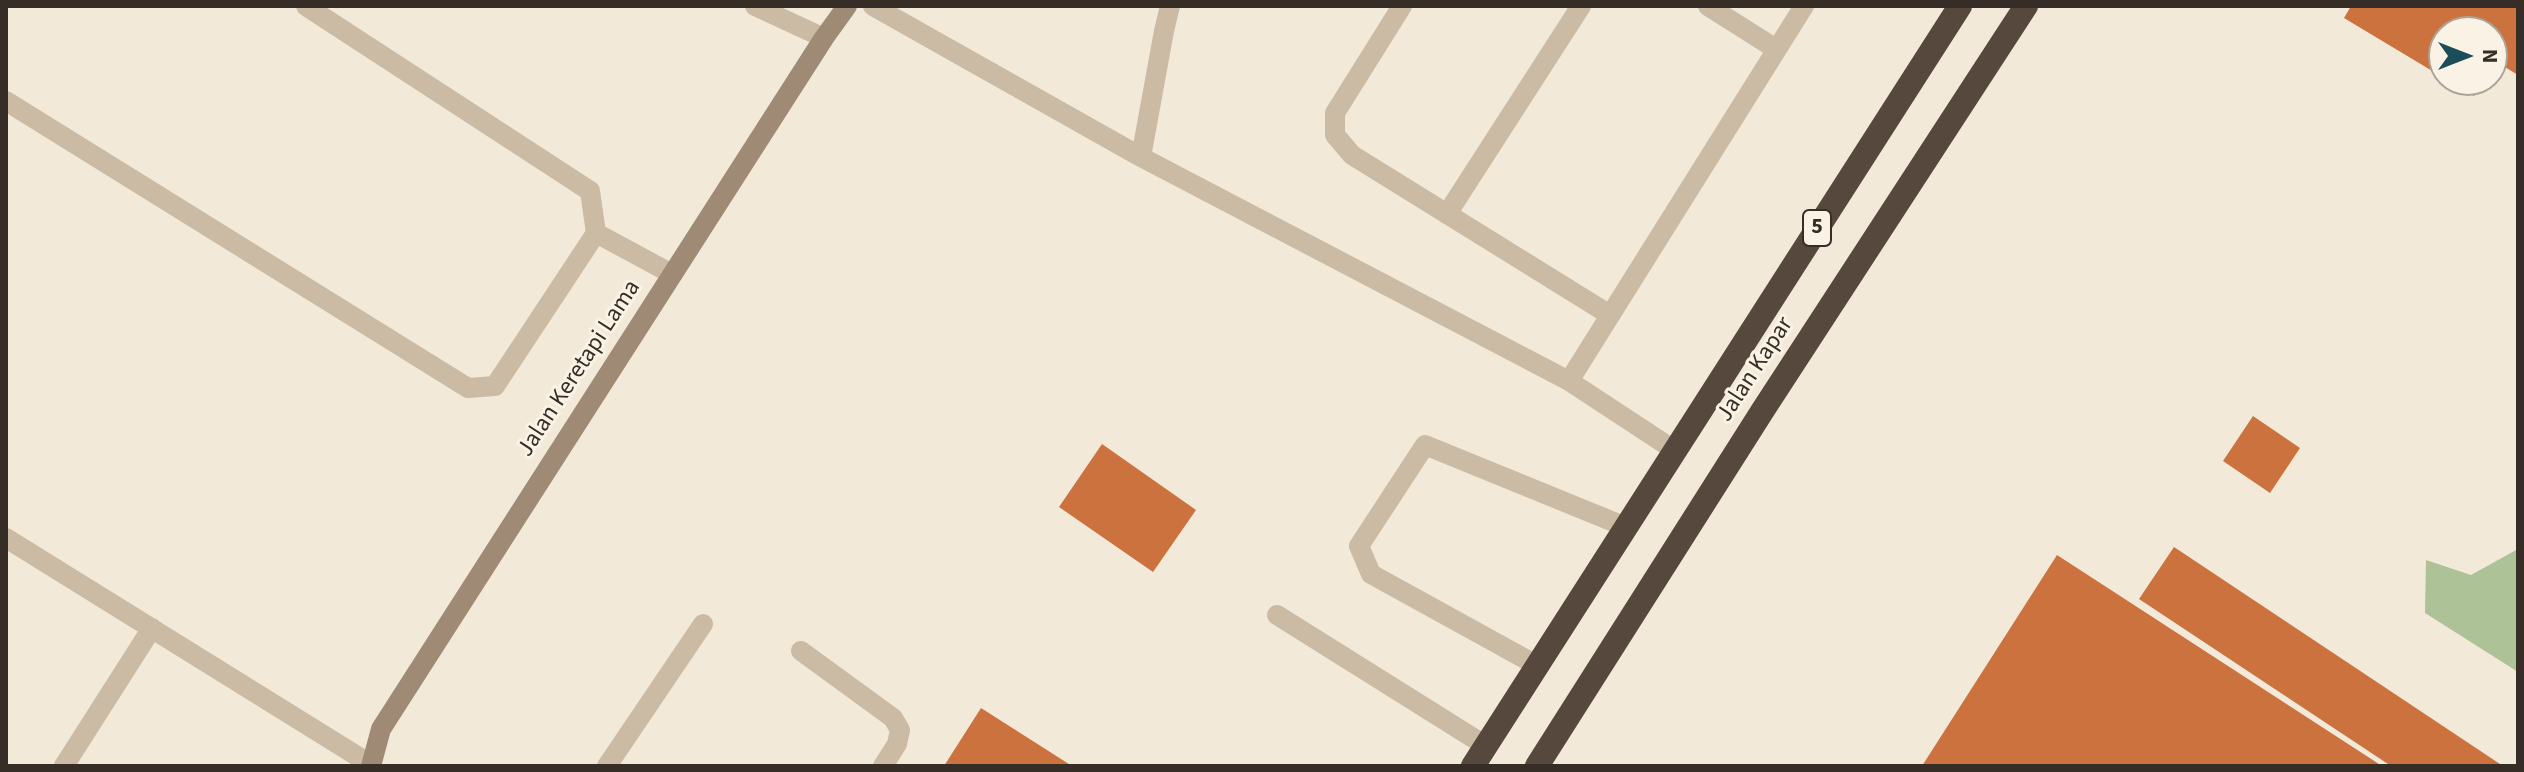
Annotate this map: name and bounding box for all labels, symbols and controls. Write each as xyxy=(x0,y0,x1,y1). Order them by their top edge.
north arrow xyxy=(2428,16,2508,96)
text: N xyxy=(2474,49,2506,63)
road number: 5 xyxy=(1803,210,1831,246)
street label: Jalan Keretapi Lama xyxy=(512,275,648,463)
street label: Jalan Kapar xyxy=(1711,312,1801,428)

